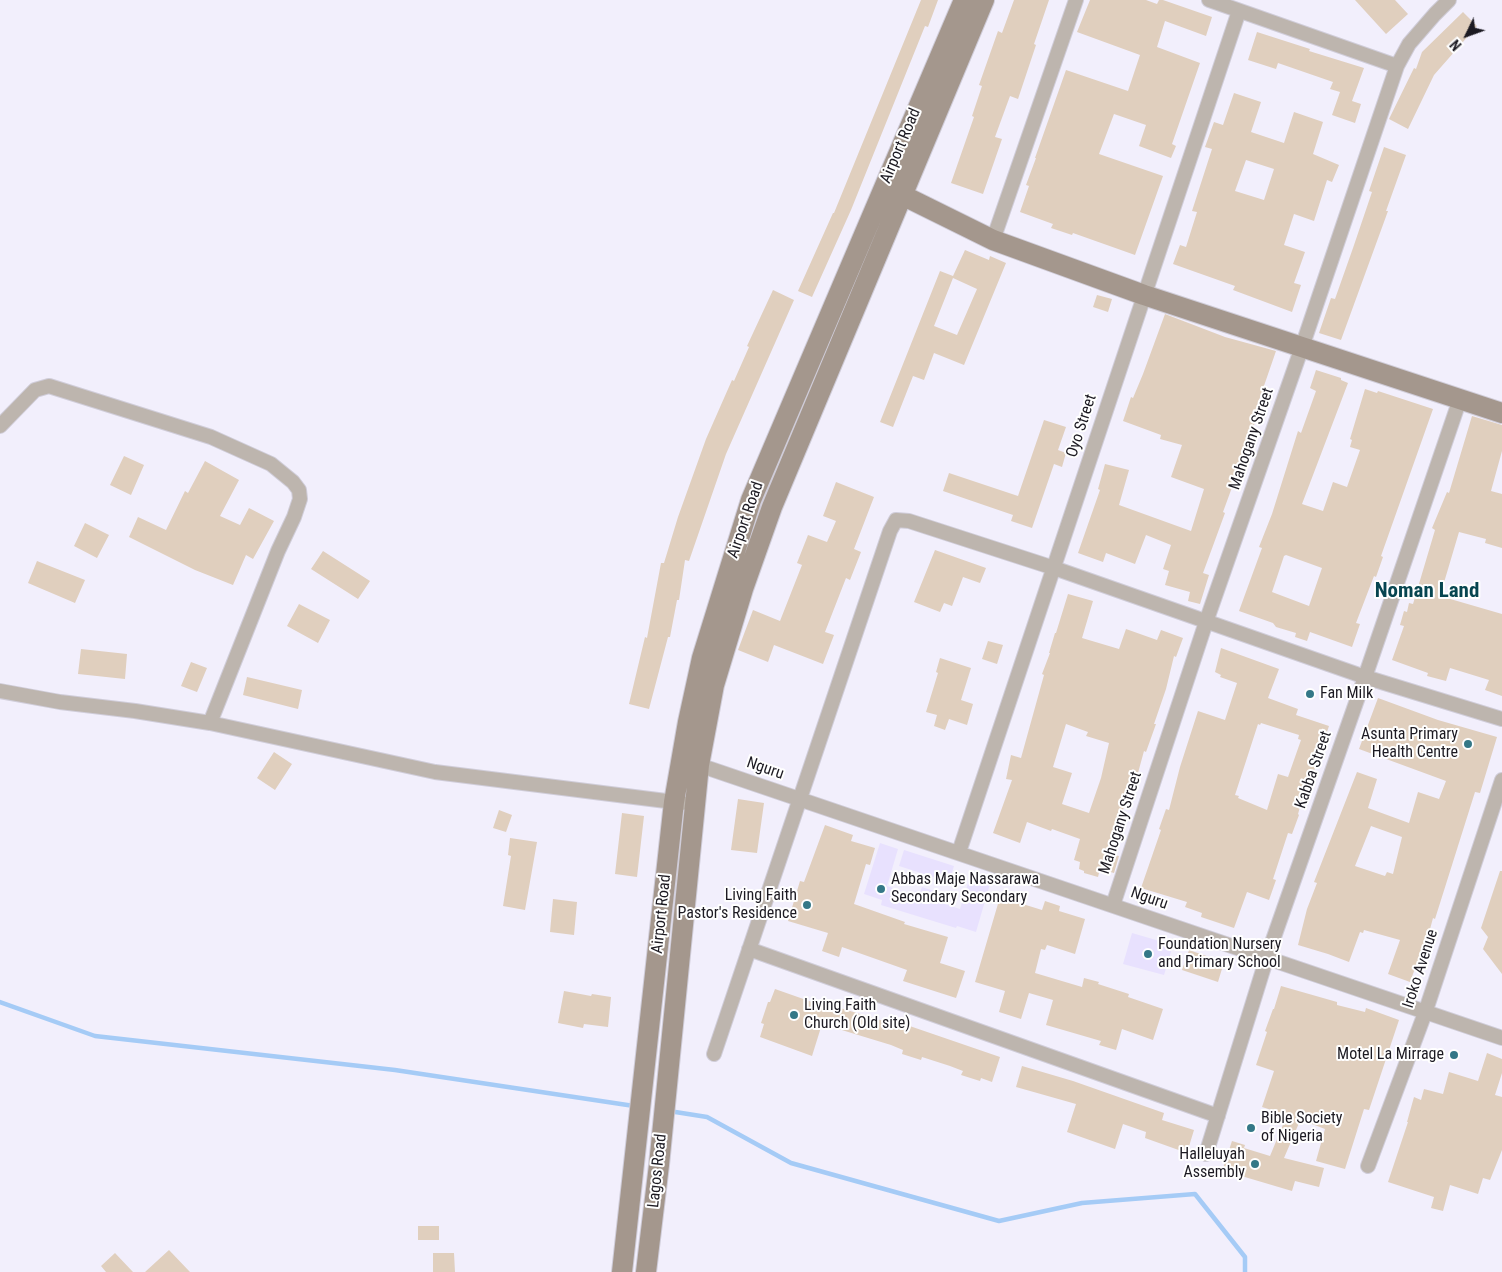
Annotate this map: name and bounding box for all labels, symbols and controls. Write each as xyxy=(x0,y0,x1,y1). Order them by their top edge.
north arrow xyxy=(1442,10,1492,60)
text: N xyxy=(1447,37,1465,54)
street label: Airport Road xyxy=(877,106,925,186)
street label: Mahogany Street xyxy=(1226,385,1278,493)
street label: Oyo Street xyxy=(1063,392,1101,460)
street label: Airport Road xyxy=(724,479,768,561)
district label: Noman Land xyxy=(1375,579,1479,605)
place label: Fan Milk xyxy=(1320,684,1373,704)
marker: Fan Milk xyxy=(1304,688,1316,700)
place label: Asunta Primary Health Centre xyxy=(1361,725,1458,763)
street label: Kabba Street xyxy=(1292,729,1336,811)
marker: Asunta Primary Health Centre xyxy=(1462,738,1474,750)
street label: Nguru xyxy=(744,754,786,784)
street label: Mahogany Street xyxy=(1095,769,1147,877)
place label: Abbas Maje Nassarawa Secondary Secondary xyxy=(891,870,1039,908)
street label: Airport Road xyxy=(648,873,676,955)
marker: Abbas Maje Nassarawa Secondary Secondary xyxy=(875,883,887,895)
street label: Nguru xyxy=(1128,884,1170,914)
place label: Living Faith Pastor's Residence xyxy=(677,886,797,924)
marker: Living Faith Pastor's Residence xyxy=(801,899,813,911)
street label: Iroko Avenue xyxy=(1399,927,1443,1011)
place label: Foundation Nursery and Primary School xyxy=(1158,935,1282,973)
marker: Foundation Nursery and Primary School xyxy=(1142,948,1154,960)
place label: Living Faith Church (Old site) xyxy=(804,996,910,1034)
marker: Living Faith Church (Old site) xyxy=(788,1009,800,1021)
place label: Motel La Mirrage xyxy=(1337,1045,1444,1065)
marker: Motel La Mirrage xyxy=(1448,1049,1460,1061)
place label: Bible Society of Nigeria xyxy=(1261,1109,1342,1147)
marker: Bible Society of Nigeria xyxy=(1245,1122,1257,1134)
street label: Lagos Road xyxy=(645,1133,671,1209)
place label: Halleluyah Assembly xyxy=(1179,1145,1245,1183)
marker: Halleluyah Assembly xyxy=(1249,1158,1261,1170)

